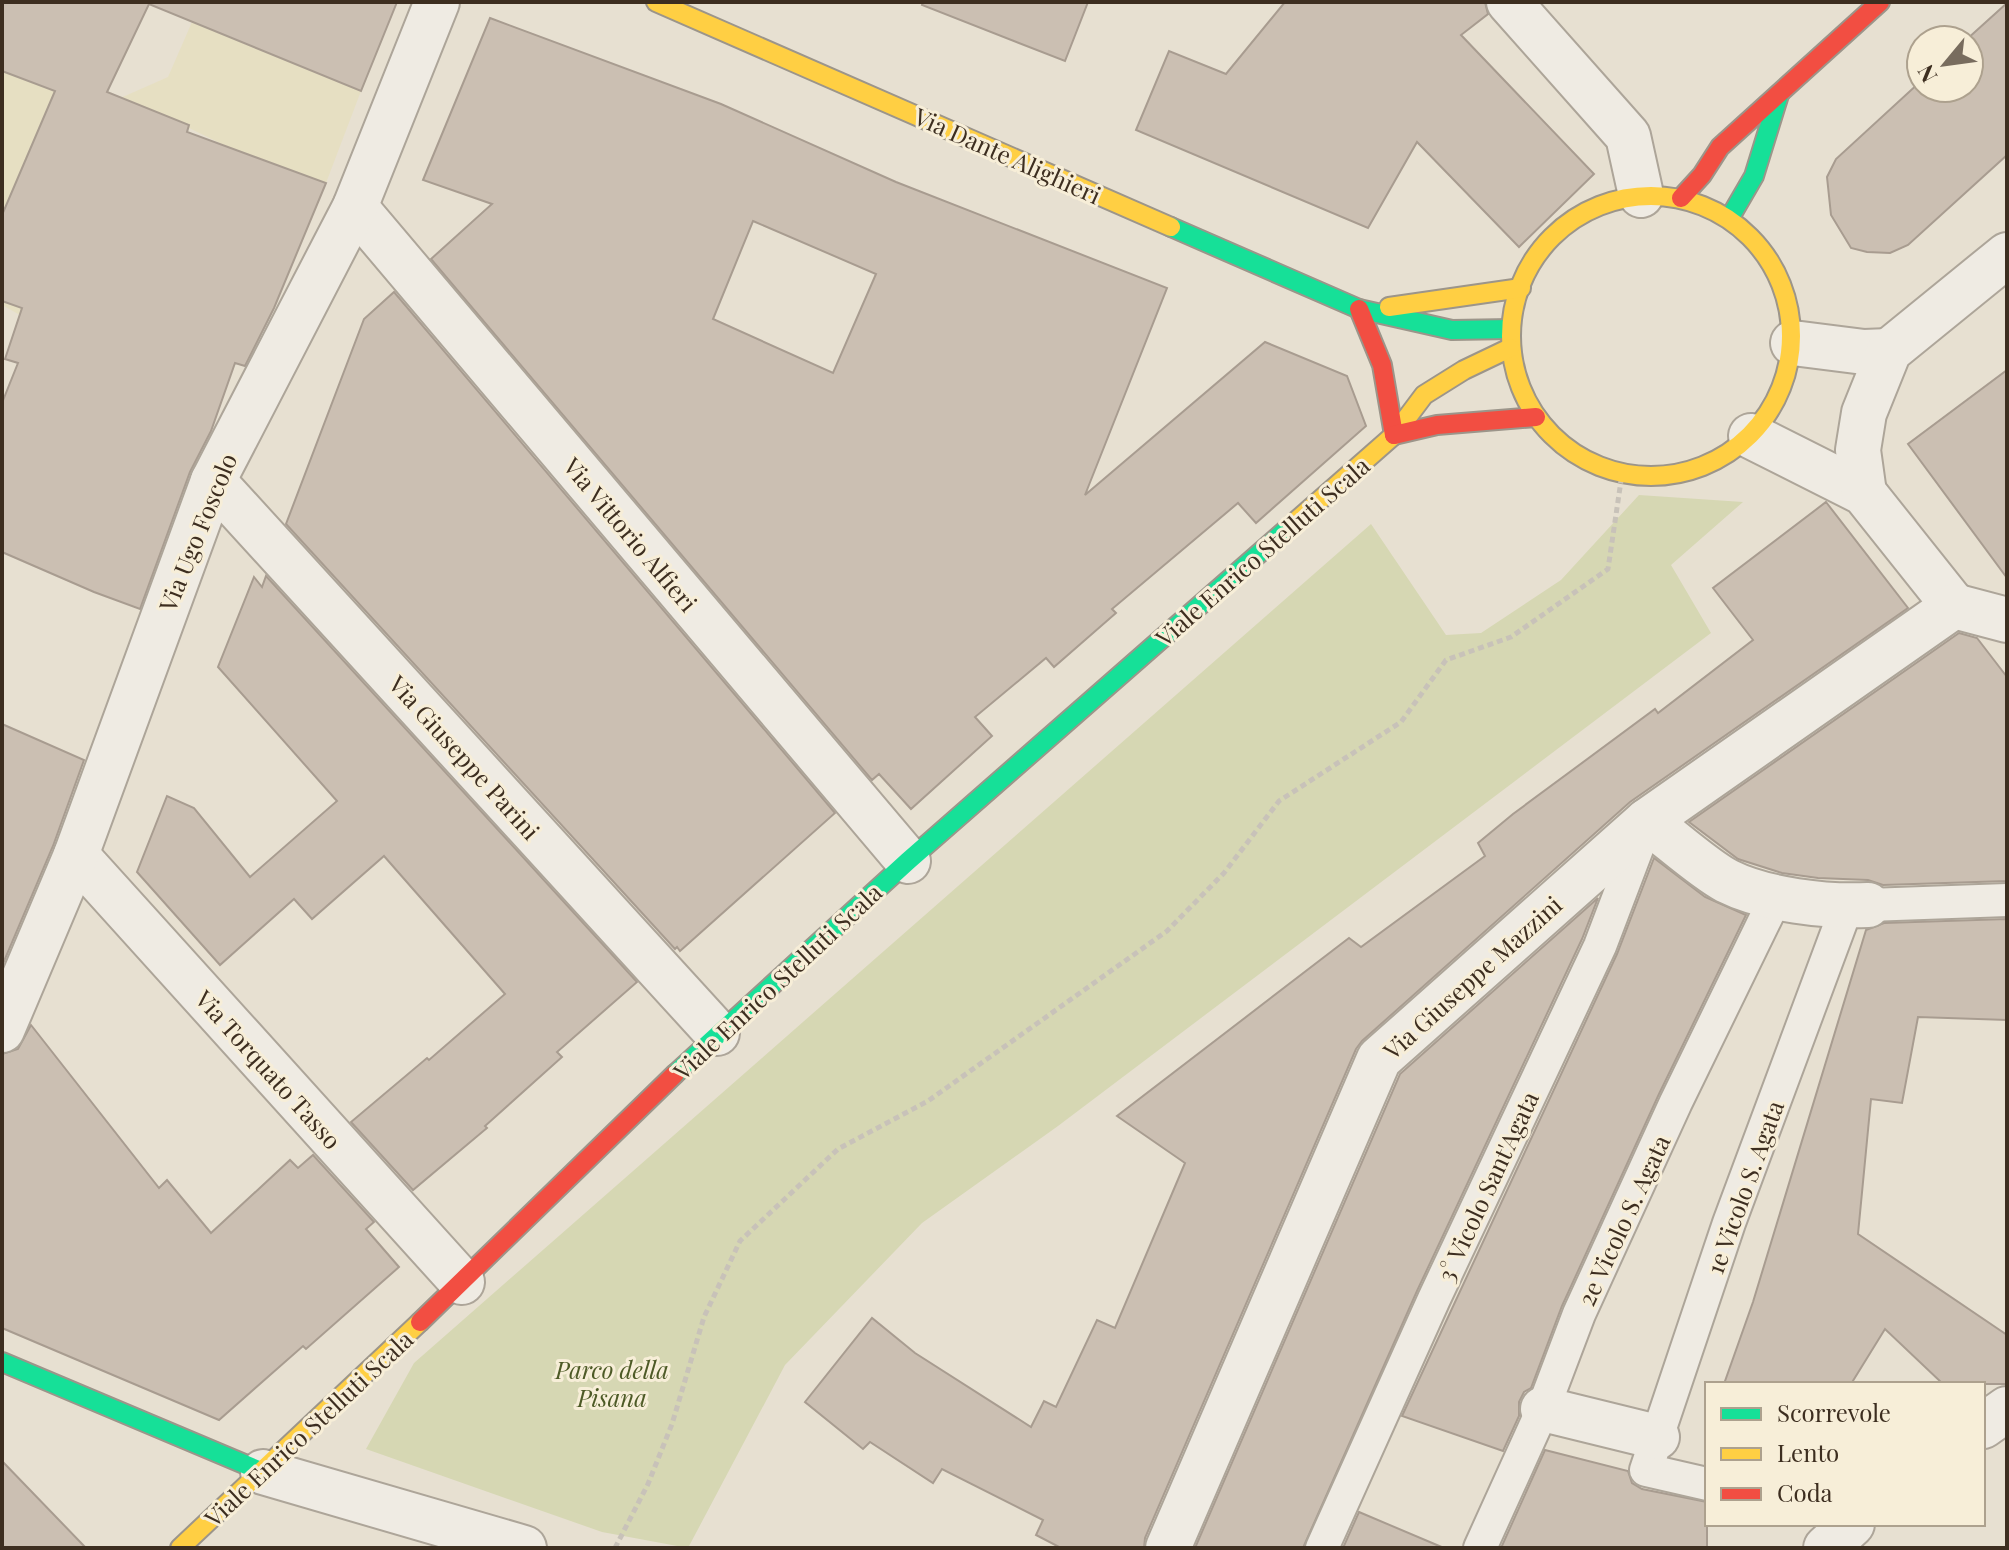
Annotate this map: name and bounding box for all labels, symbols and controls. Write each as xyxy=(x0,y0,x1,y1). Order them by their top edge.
north arrow xyxy=(1905,24,1985,104)
text: N xyxy=(1910,60,1944,88)
street label: Via Dante Alighieri xyxy=(909,99,1106,211)
street label: Via Ugo Foscolo xyxy=(150,448,243,617)
street label: Viale Enrico Stelluti Scala xyxy=(1147,449,1376,654)
street label: Via Vittorio Alfieri xyxy=(556,450,705,618)
street label: Via Giuseppe Parini xyxy=(382,667,547,846)
street label: Viale Enrico Stelluti Scala xyxy=(665,876,888,1087)
street label: Via Giuseppe Mazzini xyxy=(1375,888,1568,1066)
street label: Via Torquato Tasso xyxy=(188,982,349,1155)
street label: 3° Vicolo Sant'Agata xyxy=(1429,1086,1545,1286)
street label: 1e Vicolo S. Agata xyxy=(1698,1096,1790,1278)
street label: 2e Vicolo S. Agata xyxy=(1569,1129,1677,1310)
street label: Viale Enrico Stelluti Scala xyxy=(196,1323,419,1534)
park label: Parco della Pisana xyxy=(554,1353,669,1413)
legend xyxy=(1705,1382,1985,1526)
text: Scorrevole xyxy=(1777,1396,1891,1428)
text: Lento xyxy=(1777,1436,1839,1468)
text: Coda xyxy=(1777,1476,1833,1508)

